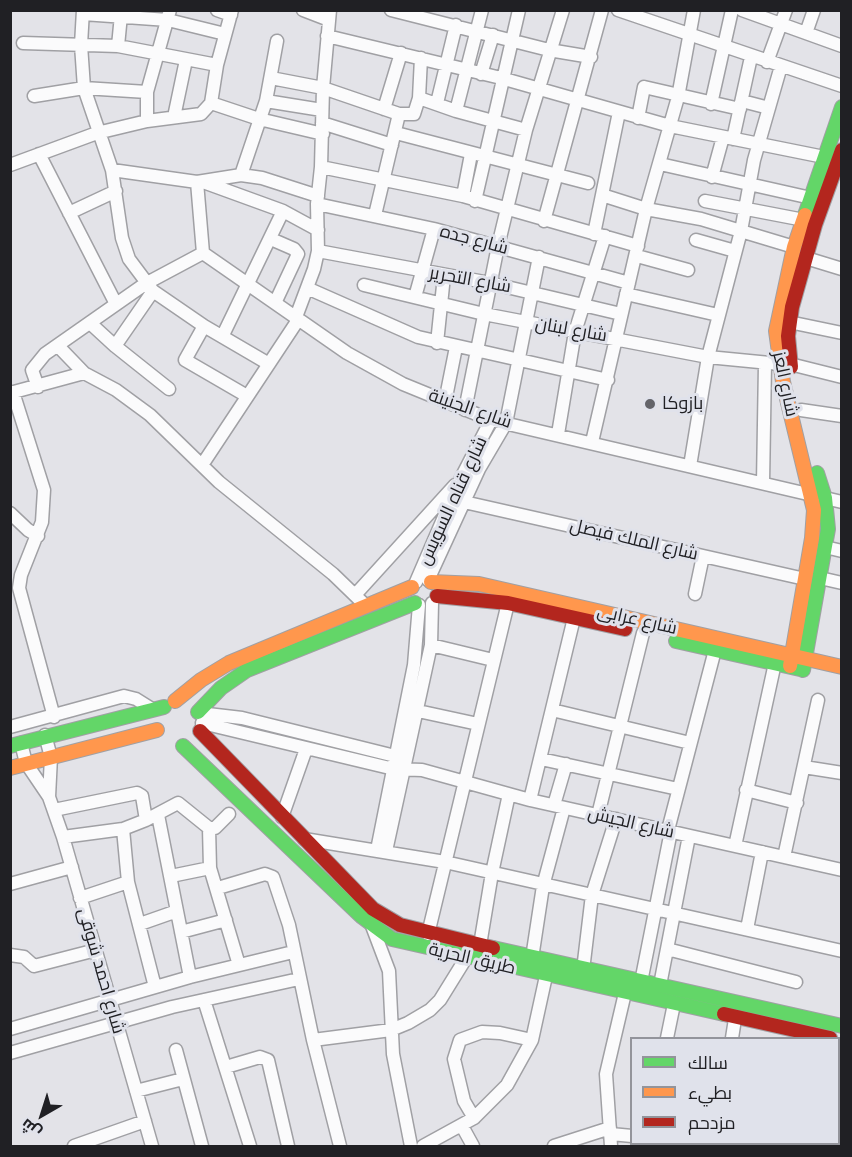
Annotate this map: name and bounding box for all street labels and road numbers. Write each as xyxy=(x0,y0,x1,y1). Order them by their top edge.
street label: شارع جده xyxy=(437,221,511,259)
street label: شارع التحرير xyxy=(427,262,513,298)
street label: شارع لبنان xyxy=(533,313,609,347)
street label: شارع العز xyxy=(768,349,802,419)
street label: شارع الجنينة xyxy=(426,385,514,433)
street label: شارع قناه السويس xyxy=(414,433,492,569)
street label: شارع الملك فيصل xyxy=(568,515,700,565)
street label: شارع عرابى xyxy=(595,600,679,640)
street label: شارع الجيش xyxy=(586,803,676,843)
street label: شارع احمد شوقى xyxy=(73,906,129,1036)
street label: طريق الحرية xyxy=(426,939,518,979)

